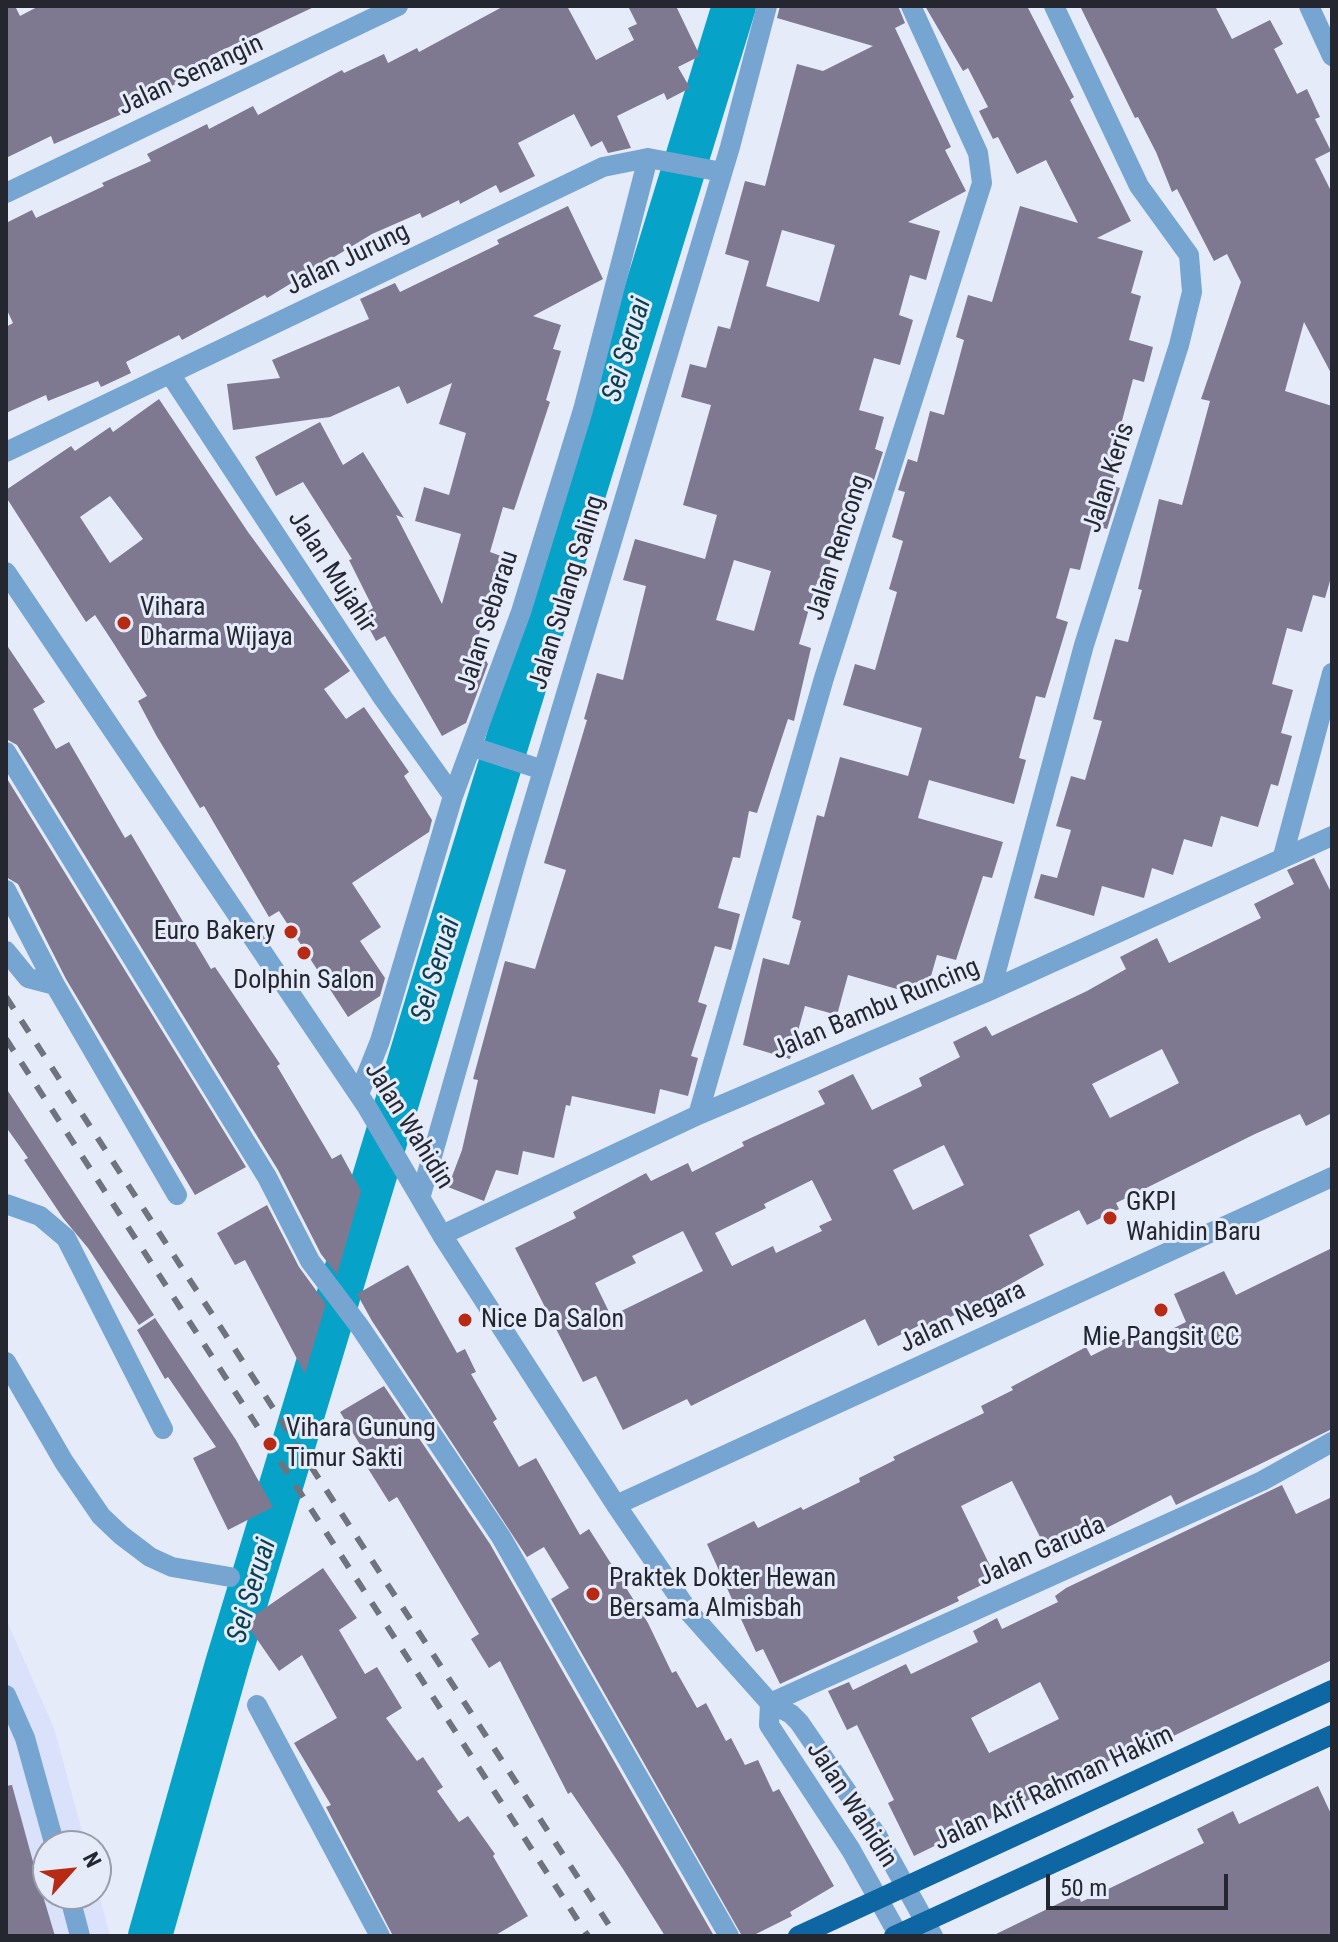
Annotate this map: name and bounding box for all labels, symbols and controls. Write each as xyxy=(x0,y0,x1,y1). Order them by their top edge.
street label: Jalan Senangin xyxy=(113,29,269,123)
street label: Jalan Jurung xyxy=(281,217,415,303)
water label: Sei Seruai xyxy=(596,294,660,406)
street label: Jalan Keris xyxy=(1078,419,1142,537)
street label: Jalan Rencong xyxy=(801,471,877,625)
street label: Jalan Sulang Saling xyxy=(524,492,612,694)
street label: Jalan Mujahir xyxy=(280,505,382,639)
street label: Jalan Sebarau xyxy=(452,547,526,695)
place label: Vihara Dharma Wijaya xyxy=(140,592,293,654)
marker: Vihara Dharma Wijaya xyxy=(115,614,133,632)
water label: Sei Seruai xyxy=(405,914,469,1026)
place label: Euro Bakery xyxy=(154,916,275,948)
marker: Euro Bakery xyxy=(282,923,300,941)
marker: Dolphin Salon xyxy=(295,944,313,962)
street label: Jalan Bambu Runcing xyxy=(768,952,984,1068)
place label: Dolphin Salon xyxy=(233,965,375,997)
street label: Jalan Wahidin xyxy=(357,1057,459,1195)
place label: GKPI Wahidin Baru xyxy=(1126,1187,1261,1248)
marker: GKPI Wahidin Baru xyxy=(1101,1209,1119,1227)
street label: Jalan Negara xyxy=(895,1275,1031,1361)
marker: Mie Pangsit CC xyxy=(1152,1301,1170,1319)
place label: Nice Da Salon xyxy=(481,1304,624,1336)
marker: Nice Da Salon xyxy=(456,1311,474,1329)
place label: Mie Pangsit CC xyxy=(1083,1322,1239,1354)
place label: Vihara Gunung Timur Sakti xyxy=(286,1413,436,1474)
marker: Vihara Gunung Timur Sakti xyxy=(261,1435,279,1453)
street label: Jalan Garuda xyxy=(974,1510,1110,1594)
water label: Sei Seruai xyxy=(221,1535,285,1647)
place label: Praktek Dokter Hewan Bersama Almisbah xyxy=(609,1563,836,1624)
marker: Praktek Dokter Hewan Bersama Almisbah xyxy=(584,1585,602,1603)
street label: Jalan Arif Rahman Hakim xyxy=(929,1720,1179,1858)
street label: Jalan Wahidin xyxy=(799,1736,903,1874)
north arrow xyxy=(32,1830,112,1910)
text: N xyxy=(78,1848,106,1871)
scale bar xyxy=(1050,1858,1232,1908)
text: 50 m xyxy=(1060,1874,1107,1902)

